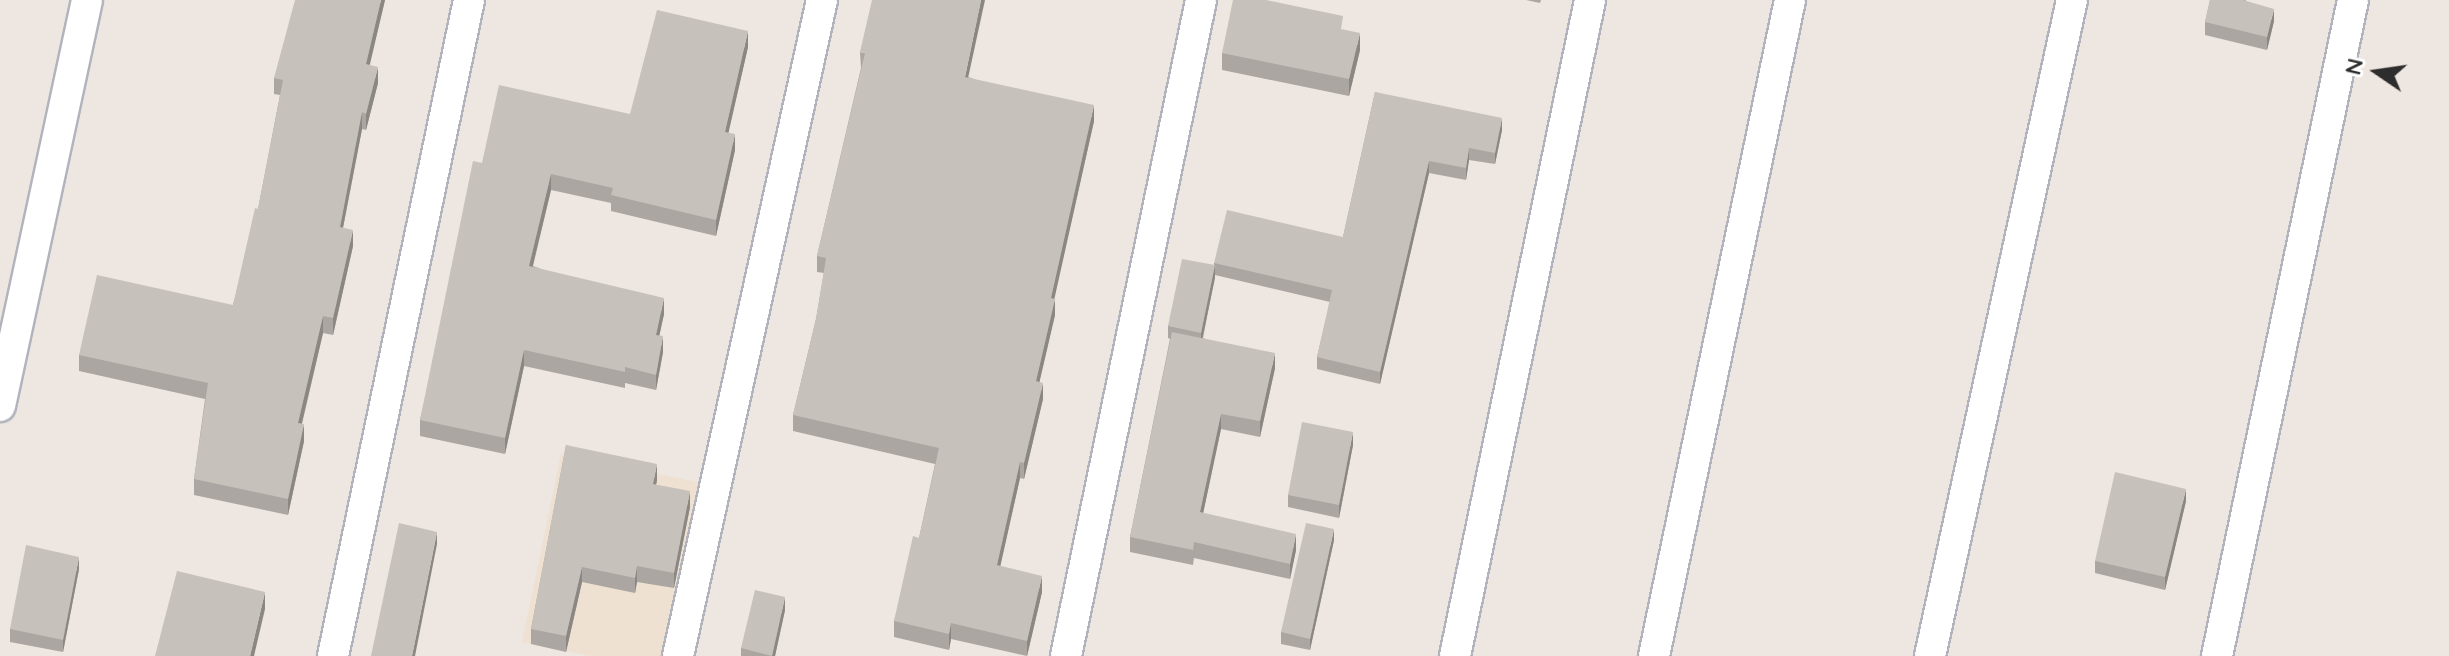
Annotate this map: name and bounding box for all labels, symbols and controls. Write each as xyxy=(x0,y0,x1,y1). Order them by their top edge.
north arrow xyxy=(2337,32,2417,112)
text: N xyxy=(2338,56,2369,78)

